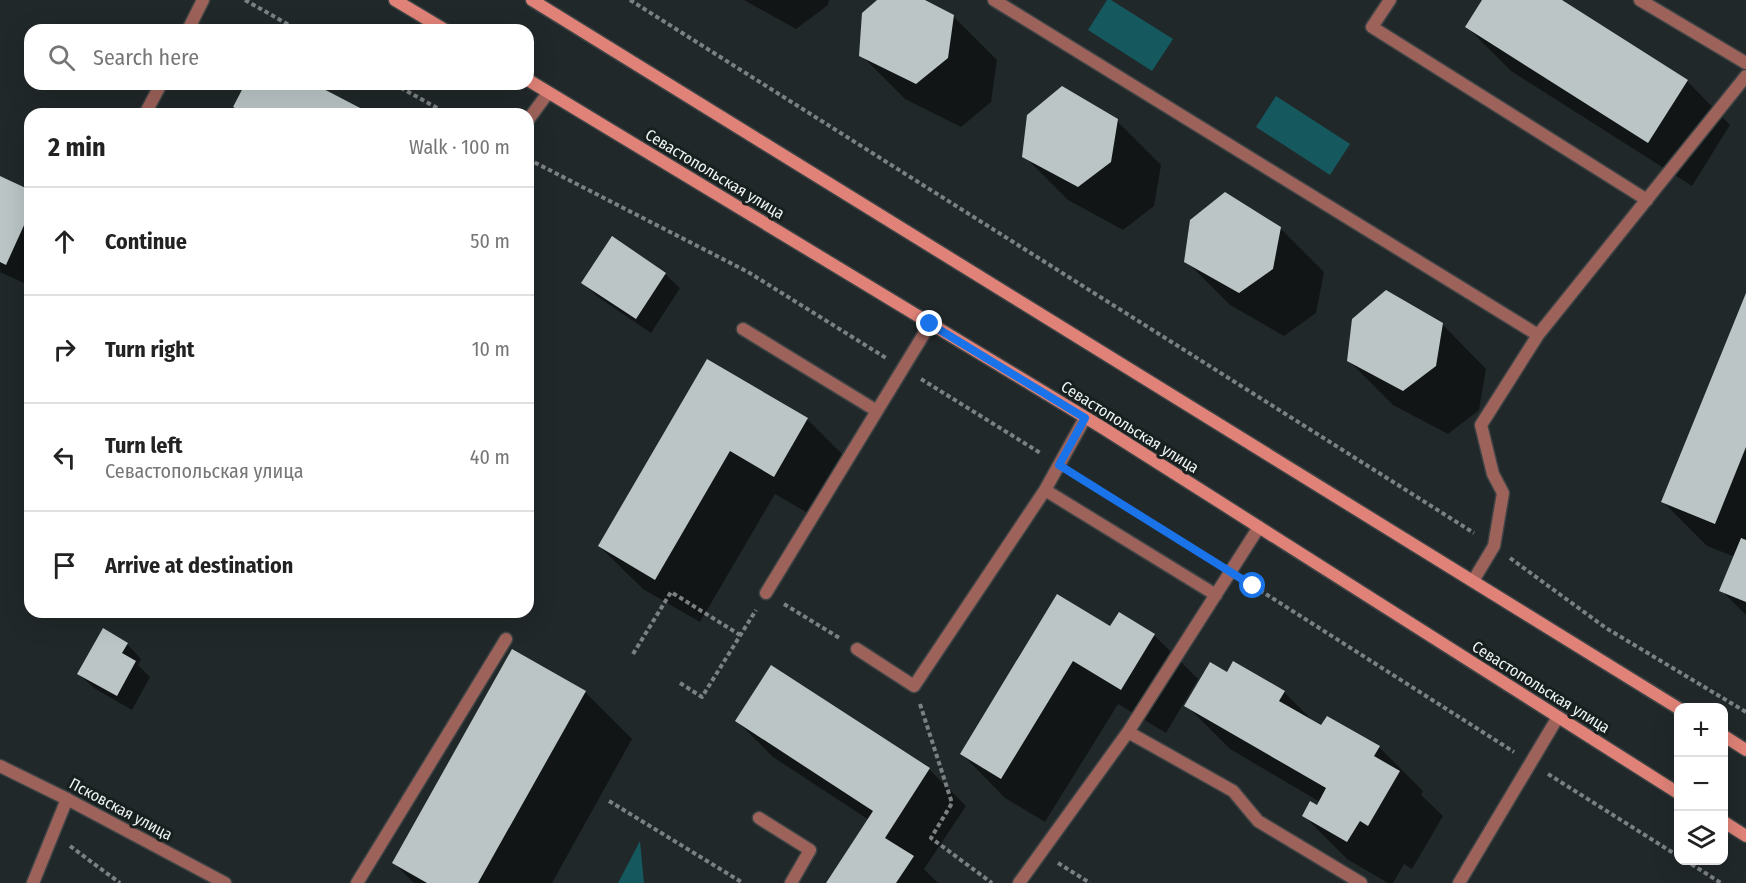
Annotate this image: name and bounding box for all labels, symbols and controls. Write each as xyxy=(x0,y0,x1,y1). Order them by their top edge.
search box xyxy=(24,24,534,90)
icon: search xyxy=(45,41,78,74)
text: Search here xyxy=(93,44,199,71)
street label: Севастопольская улица xyxy=(642,125,788,223)
text: 2 min xyxy=(48,132,106,163)
text: Walk · 100 m xyxy=(409,135,510,159)
icon: ahead xyxy=(48,225,81,258)
text: Continue xyxy=(105,228,187,255)
text: 50 m xyxy=(470,229,510,253)
route end xyxy=(916,310,942,336)
icon: right xyxy=(48,333,81,366)
text: Turn right xyxy=(105,336,194,363)
text: 10 m xyxy=(472,337,510,361)
street label: Севастопольская улица xyxy=(1058,377,1203,477)
text: Turn left xyxy=(105,432,183,459)
icon: left xyxy=(48,441,81,474)
text: 40 m xyxy=(470,445,510,469)
text: Севастопольская улица xyxy=(105,459,304,483)
icon: arrive xyxy=(48,549,81,582)
text: Arrive at destination xyxy=(105,552,293,579)
route start xyxy=(1239,572,1265,598)
street label: Севастопольская улица xyxy=(1469,637,1614,737)
map controls xyxy=(1674,703,1728,865)
button: + xyxy=(1674,703,1728,757)
button: − xyxy=(1674,757,1728,811)
street label: Псковская улица xyxy=(66,774,176,844)
button: layers xyxy=(1674,811,1728,865)

